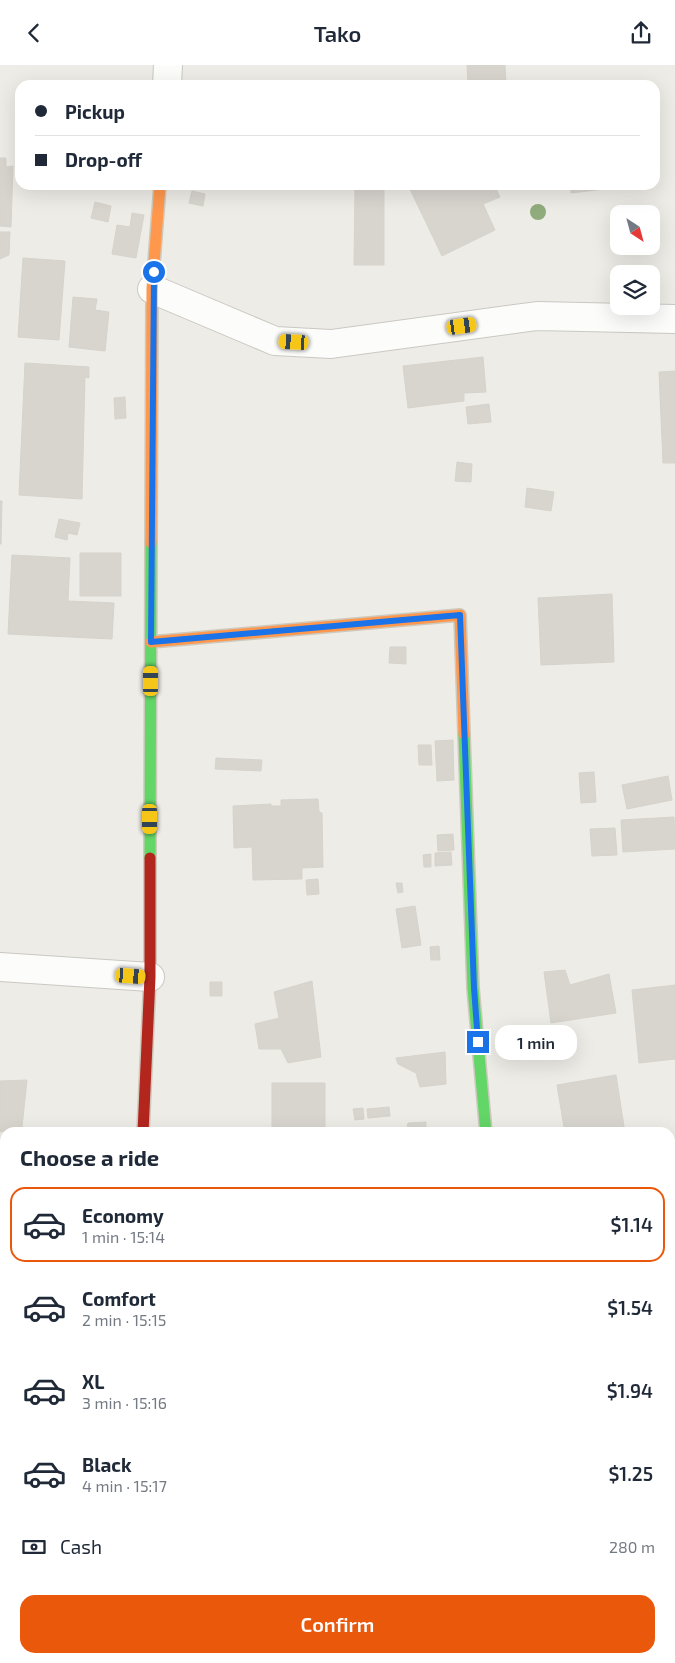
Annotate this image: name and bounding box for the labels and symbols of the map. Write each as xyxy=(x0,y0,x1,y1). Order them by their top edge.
north arrow xyxy=(610,205,660,255)
route start xyxy=(143,261,165,283)
car xyxy=(446,316,477,336)
car xyxy=(278,334,309,350)
car xyxy=(143,666,158,696)
car xyxy=(142,804,157,834)
car xyxy=(115,967,146,985)
callout: 1 min xyxy=(496,1025,578,1059)
route end xyxy=(467,1031,489,1053)

